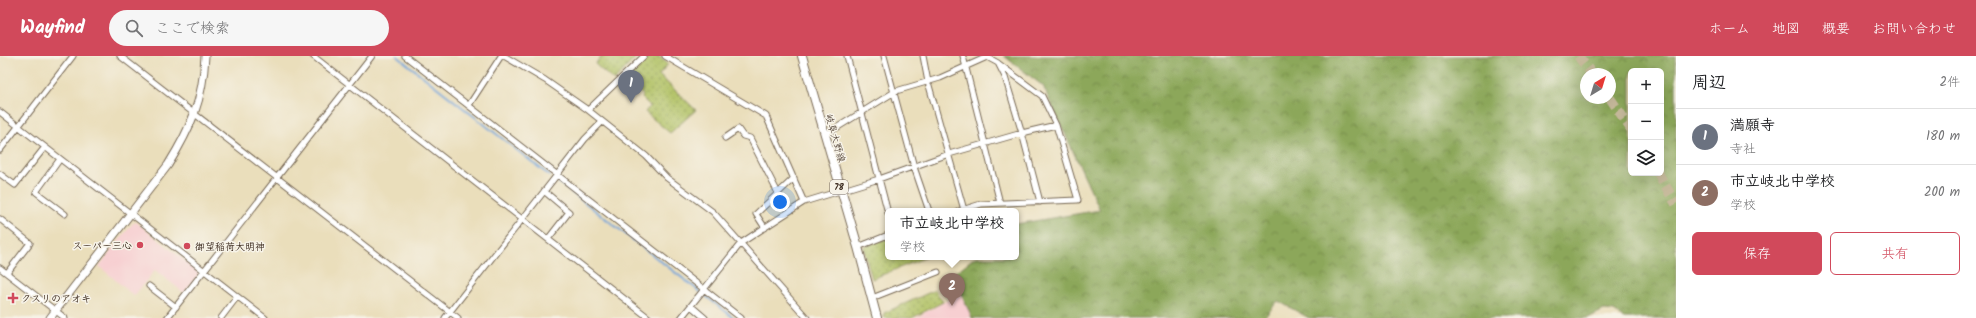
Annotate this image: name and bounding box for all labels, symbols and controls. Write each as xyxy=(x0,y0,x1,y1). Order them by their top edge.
search box xyxy=(109,10,389,46)
text: Wayfind xyxy=(20,13,85,43)
icon: search xyxy=(123,17,145,39)
text: ここで検索 xyxy=(155,17,230,41)
text: ホーム xyxy=(1709,18,1750,40)
text: 地図 xyxy=(1772,18,1800,40)
text: 概要 xyxy=(1822,18,1850,40)
text: お問い合わせ xyxy=(1872,18,1956,40)
north arrow xyxy=(1580,68,1616,104)
map controls xyxy=(1628,68,1664,176)
button: + xyxy=(1628,68,1664,104)
pin: 1 xyxy=(618,70,644,103)
text: 周辺 xyxy=(1692,70,1726,97)
text: 2件 xyxy=(1939,72,1960,93)
button: − xyxy=(1628,104,1664,140)
street label: 岐阜大野線 xyxy=(820,112,850,165)
text: 満願寺 xyxy=(1730,114,1775,138)
text: 1 xyxy=(1703,126,1707,147)
text: 180 m xyxy=(1926,126,1960,147)
text: 寺社 xyxy=(1730,139,1756,160)
button: layers xyxy=(1628,140,1664,176)
text: 市立岐北中学校 xyxy=(1730,170,1835,194)
road number: 78 xyxy=(830,180,848,194)
text: 2 xyxy=(1701,182,1709,203)
text: 200 m xyxy=(1924,182,1960,203)
your location xyxy=(770,192,790,212)
text: 学校 xyxy=(1730,195,1756,216)
popup xyxy=(885,208,1019,260)
text: 市立岐北中学校 xyxy=(899,212,1005,236)
button: 保存 xyxy=(1692,232,1822,275)
button: 共有 xyxy=(1830,232,1960,275)
text: 学校 xyxy=(899,237,926,258)
place label: スーパー三心 xyxy=(72,238,132,254)
place label: 御望稲荷大明神 xyxy=(194,239,265,255)
marker: スーパー三心 xyxy=(135,240,145,250)
marker: 御望稲荷大明神 xyxy=(182,241,192,251)
pin: 2 xyxy=(939,273,965,306)
place label: クスリのアオキ xyxy=(21,291,91,307)
marker: クスリのアオキ xyxy=(8,293,18,303)

